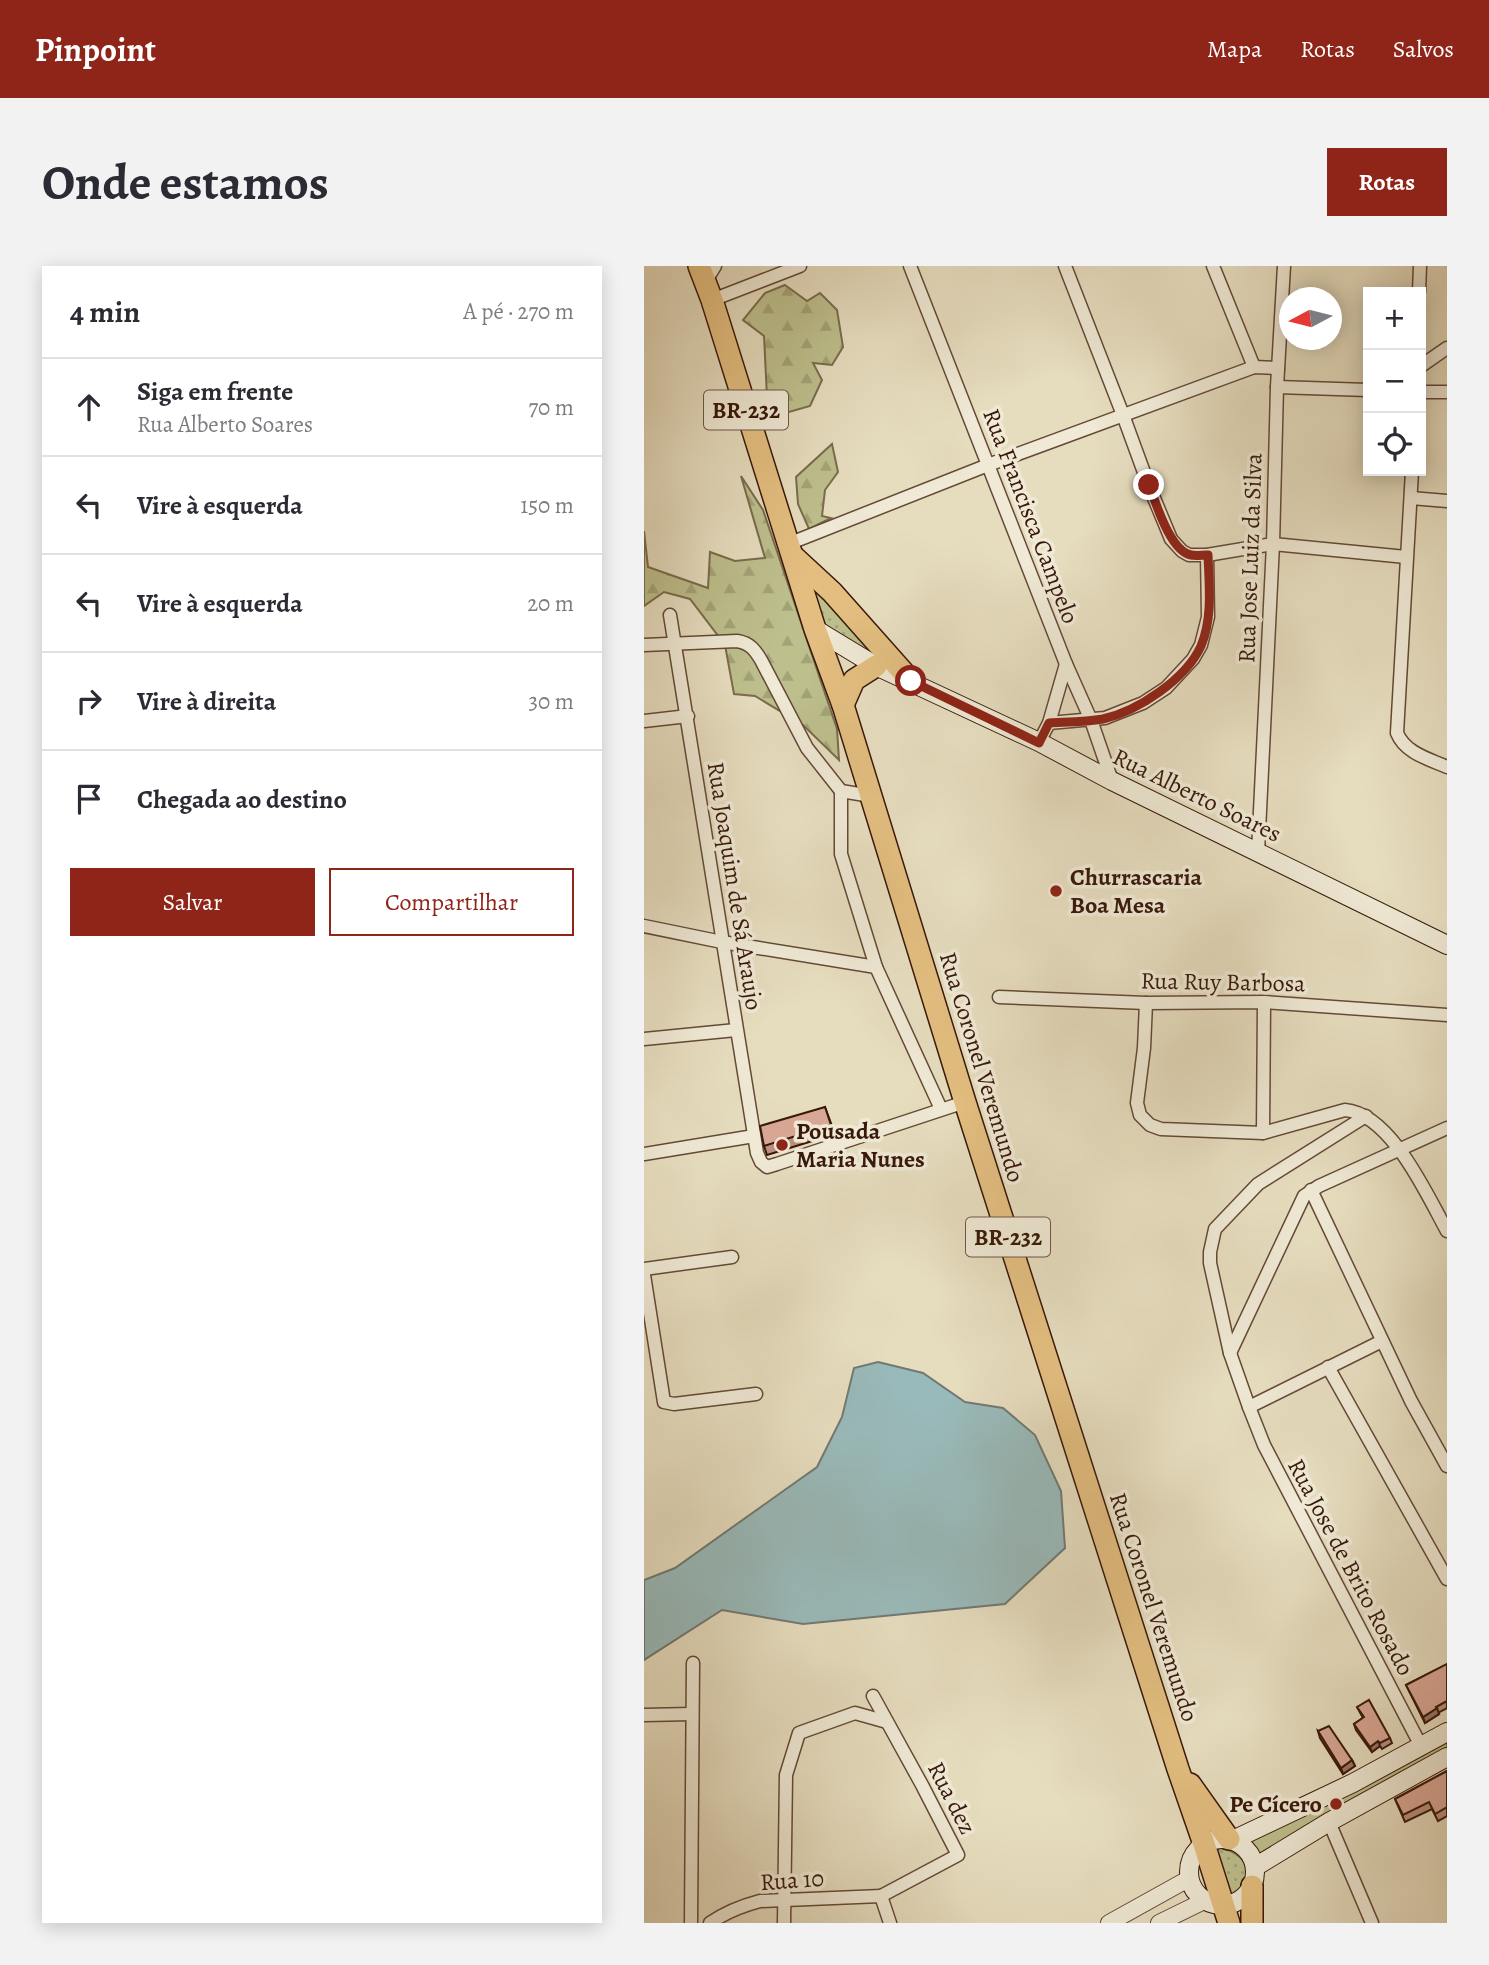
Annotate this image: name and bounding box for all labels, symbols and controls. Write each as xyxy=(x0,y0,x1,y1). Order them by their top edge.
text: Pinpoint xyxy=(35,27,156,72)
text: Mapa xyxy=(1207,33,1262,65)
text: Rotas xyxy=(1300,33,1355,65)
text: Salvos xyxy=(1393,33,1454,65)
button: Rotas xyxy=(1327,148,1447,216)
text: Onde estamos xyxy=(42,149,329,216)
north arrow xyxy=(1279,287,1342,350)
map controls xyxy=(1363,287,1426,476)
button: + xyxy=(1363,287,1426,350)
text: 4 min xyxy=(70,292,140,332)
text: A pé · 270 m xyxy=(463,296,574,327)
button: − xyxy=(1363,350,1426,413)
text: Siga em frente xyxy=(137,374,293,409)
icon: ahead xyxy=(70,388,108,426)
road number: BR-232 xyxy=(704,391,788,430)
text: 70 m xyxy=(528,392,574,423)
street label: Rua Francisca Campelo xyxy=(975,404,1087,628)
text: Rua Alberto Soares xyxy=(137,409,313,440)
button: locate xyxy=(1363,413,1426,476)
street label: Rua Jose Luiz da Silva xyxy=(1230,452,1270,663)
route end xyxy=(1133,469,1164,500)
icon: left xyxy=(70,486,108,524)
text: Vire à esquerda xyxy=(137,488,303,523)
text: 150 m xyxy=(520,490,574,521)
icon: left xyxy=(70,584,108,622)
text: Vire à esquerda xyxy=(137,586,303,621)
text: 20 m xyxy=(527,588,574,619)
route start xyxy=(895,665,926,696)
icon: right xyxy=(70,682,108,720)
text: Vire à direita xyxy=(137,684,276,719)
text: 30 m xyxy=(528,686,574,717)
street label: Rua Alberto Soares xyxy=(1107,740,1287,850)
street label: Rua Joaquim de Sá Araujo xyxy=(700,760,770,1012)
icon: arrive xyxy=(70,780,108,818)
text: Chegada ao destino xyxy=(137,782,347,817)
place label: Churrascaria Boa Mesa xyxy=(1070,861,1202,921)
button: Salvar xyxy=(70,868,315,936)
button: Compartilhar xyxy=(329,868,574,936)
marker: Churrascaria Boa Mesa xyxy=(1048,883,1064,899)
street label: Rua Coronel Veremundo xyxy=(932,948,1032,1186)
street label: Rua Ruy Barbosa xyxy=(1140,965,1307,999)
place label: Pousada Maria Nunes xyxy=(796,1115,925,1175)
marker: Pousada Maria Nunes xyxy=(774,1137,790,1153)
road number: BR-232 xyxy=(966,1218,1050,1256)
street label: Rua Jose de Brito Rosado xyxy=(1280,1453,1422,1681)
street label: Rua Coronel Veremundo xyxy=(1102,1488,1206,1726)
street label: Rua dez xyxy=(920,1756,984,1840)
place label: Pe Cícero xyxy=(1229,1788,1322,1820)
marker: Pe Cícero xyxy=(1328,1796,1344,1812)
street label: Rua 10 xyxy=(759,1862,825,1898)

